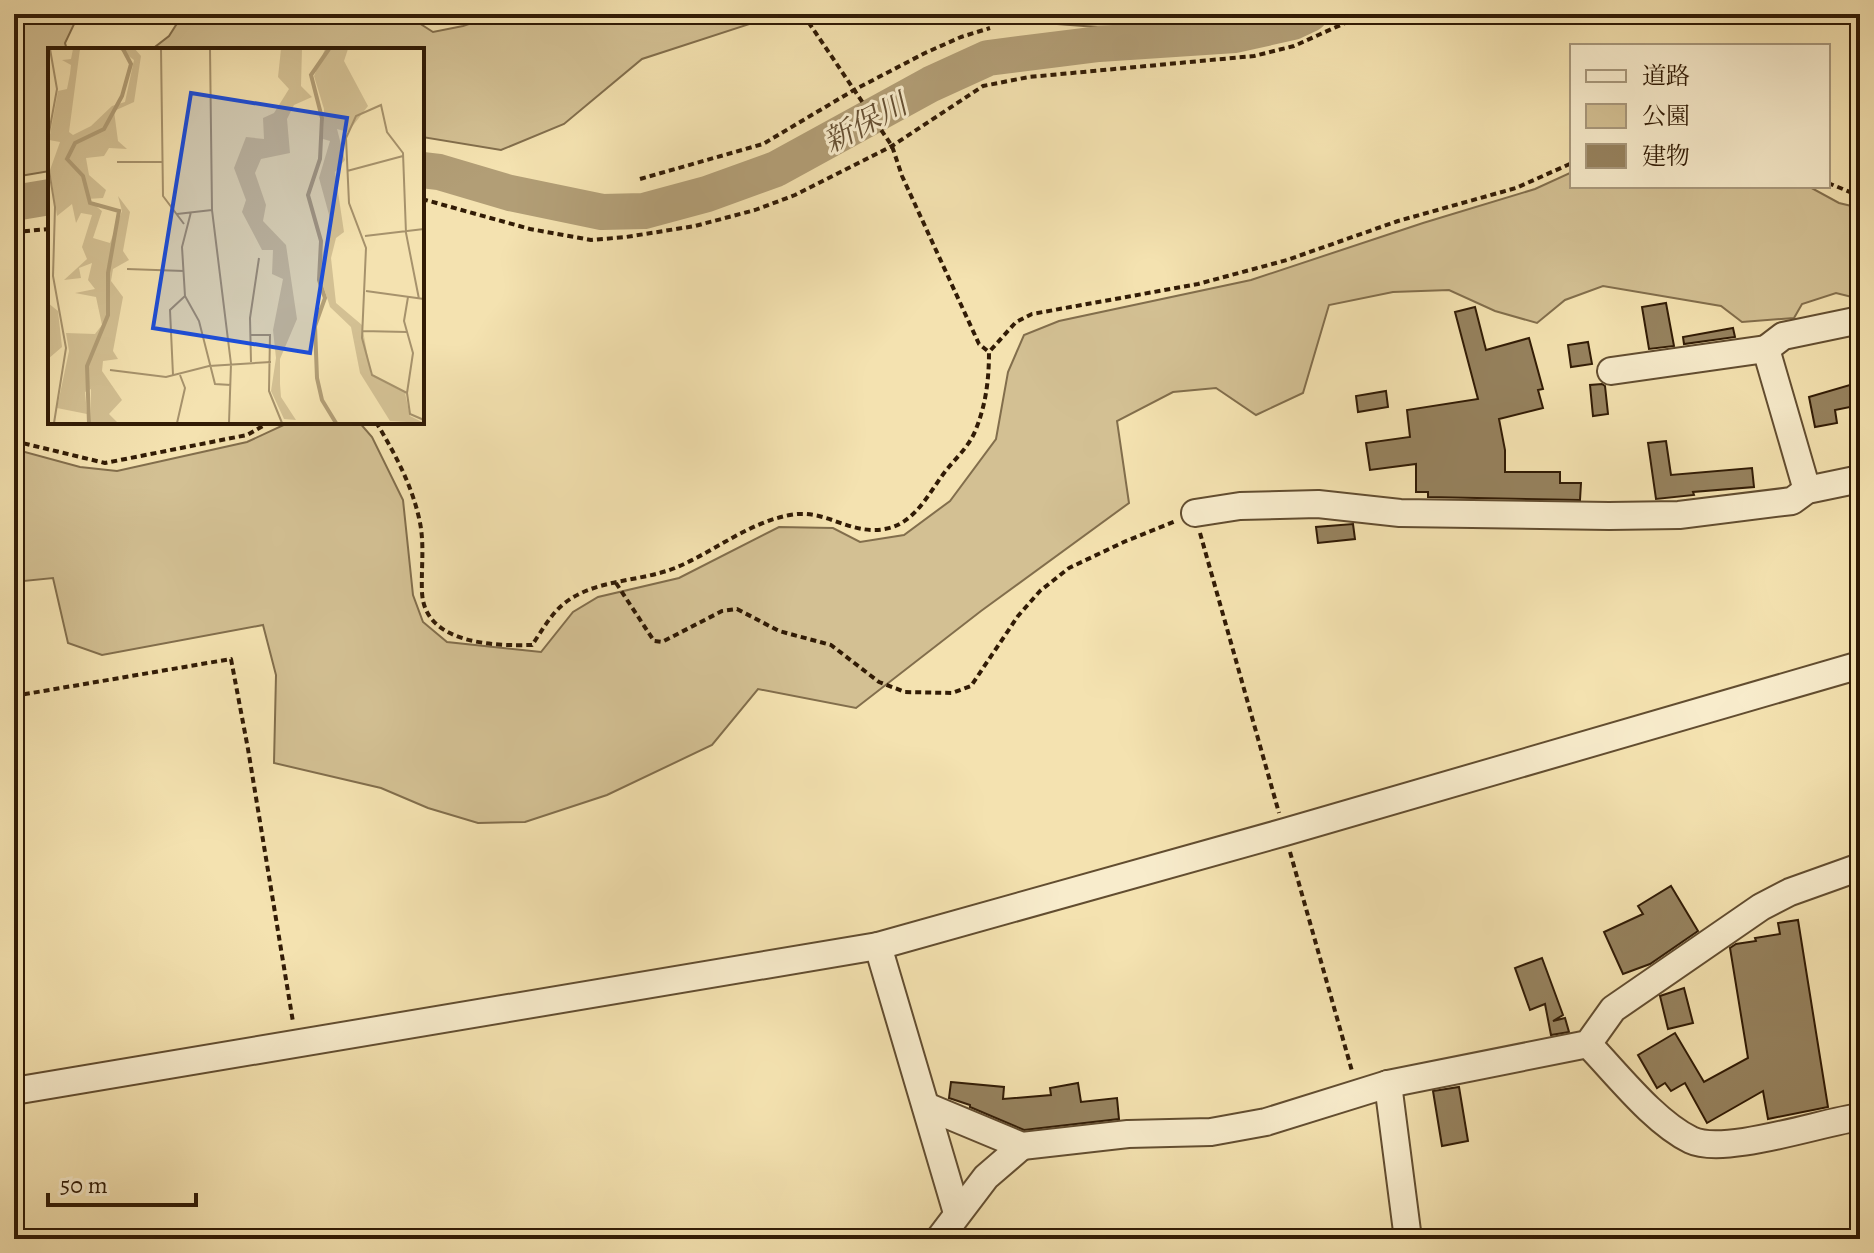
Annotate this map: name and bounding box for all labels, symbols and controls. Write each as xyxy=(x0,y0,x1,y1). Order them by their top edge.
legend xyxy=(1570,44,1830,188)
inset map xyxy=(48,48,424,424)
text: 道路 xyxy=(1642,60,1690,92)
water label: 新保川 xyxy=(816,83,917,162)
text: 公園 xyxy=(1642,100,1690,132)
text: 建物 xyxy=(1642,140,1690,172)
scale bar xyxy=(48,1157,196,1207)
text: 50 m xyxy=(60,1169,108,1201)

